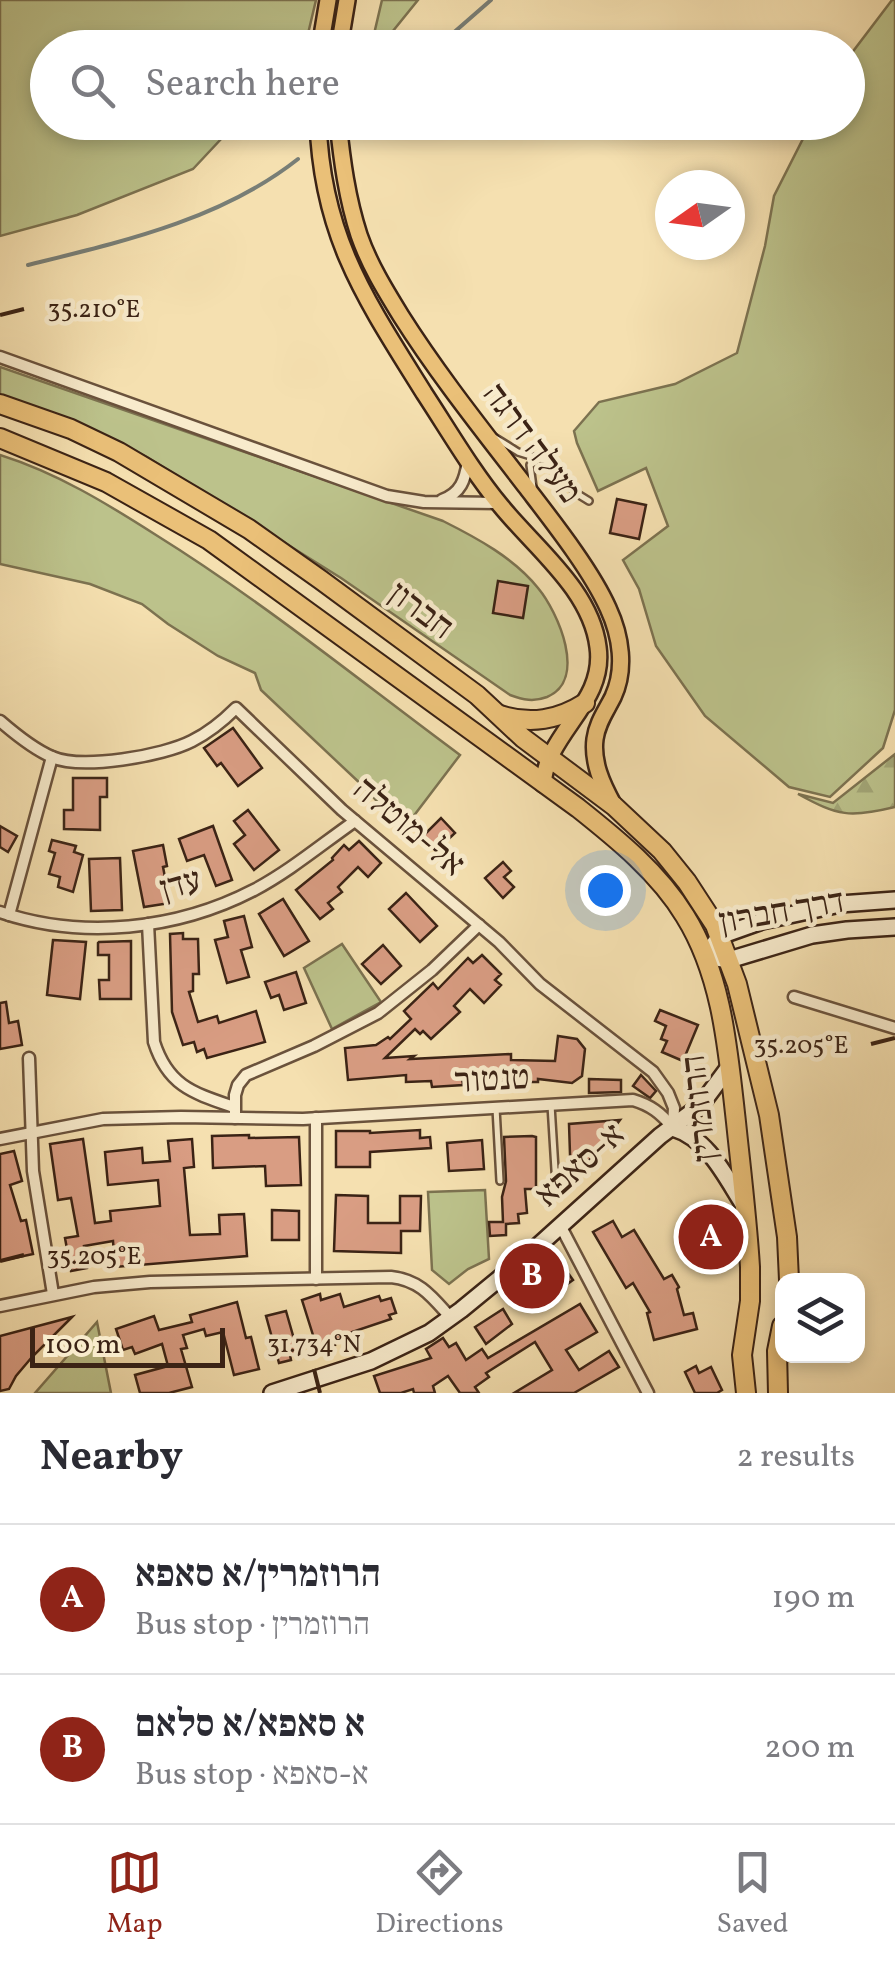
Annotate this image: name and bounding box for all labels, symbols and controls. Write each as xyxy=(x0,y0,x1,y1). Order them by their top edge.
search box xyxy=(30,30,865,140)
icon: search xyxy=(65,58,120,113)
text: Search here xyxy=(145,59,340,112)
north arrow xyxy=(655,170,745,260)
text: 35.210°E xyxy=(48,293,140,328)
street label: מעלה דרגה xyxy=(470,374,592,514)
street label: חברון xyxy=(377,572,463,652)
street label: אל-מוטלה xyxy=(342,767,474,889)
street label: עדן xyxy=(155,857,207,915)
your location xyxy=(580,865,631,916)
street label: דרך חברון xyxy=(716,878,848,948)
text: 35.205°E xyxy=(753,1029,849,1064)
street label: הרוזמרין xyxy=(671,1052,731,1164)
street label: טנטור xyxy=(453,1055,531,1107)
street label: א-סאפא xyxy=(526,1113,636,1219)
pin: A xyxy=(678,1200,744,1274)
pin: B xyxy=(500,1238,564,1314)
text: 35.205°E xyxy=(46,1240,142,1275)
map controls xyxy=(775,1273,865,1363)
button: layers xyxy=(775,1273,865,1363)
scale bar xyxy=(30,1323,225,1368)
text: 100 m xyxy=(45,1326,120,1365)
text: 31.734°N xyxy=(267,1328,361,1363)
text: Nearby xyxy=(40,1429,183,1488)
text: 2 results xyxy=(737,1436,855,1480)
text: הרוזמרין/א סאפא xyxy=(135,1550,381,1603)
text: A xyxy=(61,1577,84,1621)
text: 190 m xyxy=(771,1577,855,1621)
text: Bus stop · הרוזמרין xyxy=(135,1604,370,1648)
text: א סאפא/א סלאם xyxy=(135,1700,365,1753)
text: B xyxy=(62,1727,83,1771)
text: 200 m xyxy=(764,1727,855,1771)
text: Bus stop · א-סאפא xyxy=(135,1754,369,1798)
tab: Map xyxy=(106,1845,162,1944)
tab: Directions xyxy=(375,1845,504,1944)
tab: Saved xyxy=(716,1845,789,1944)

